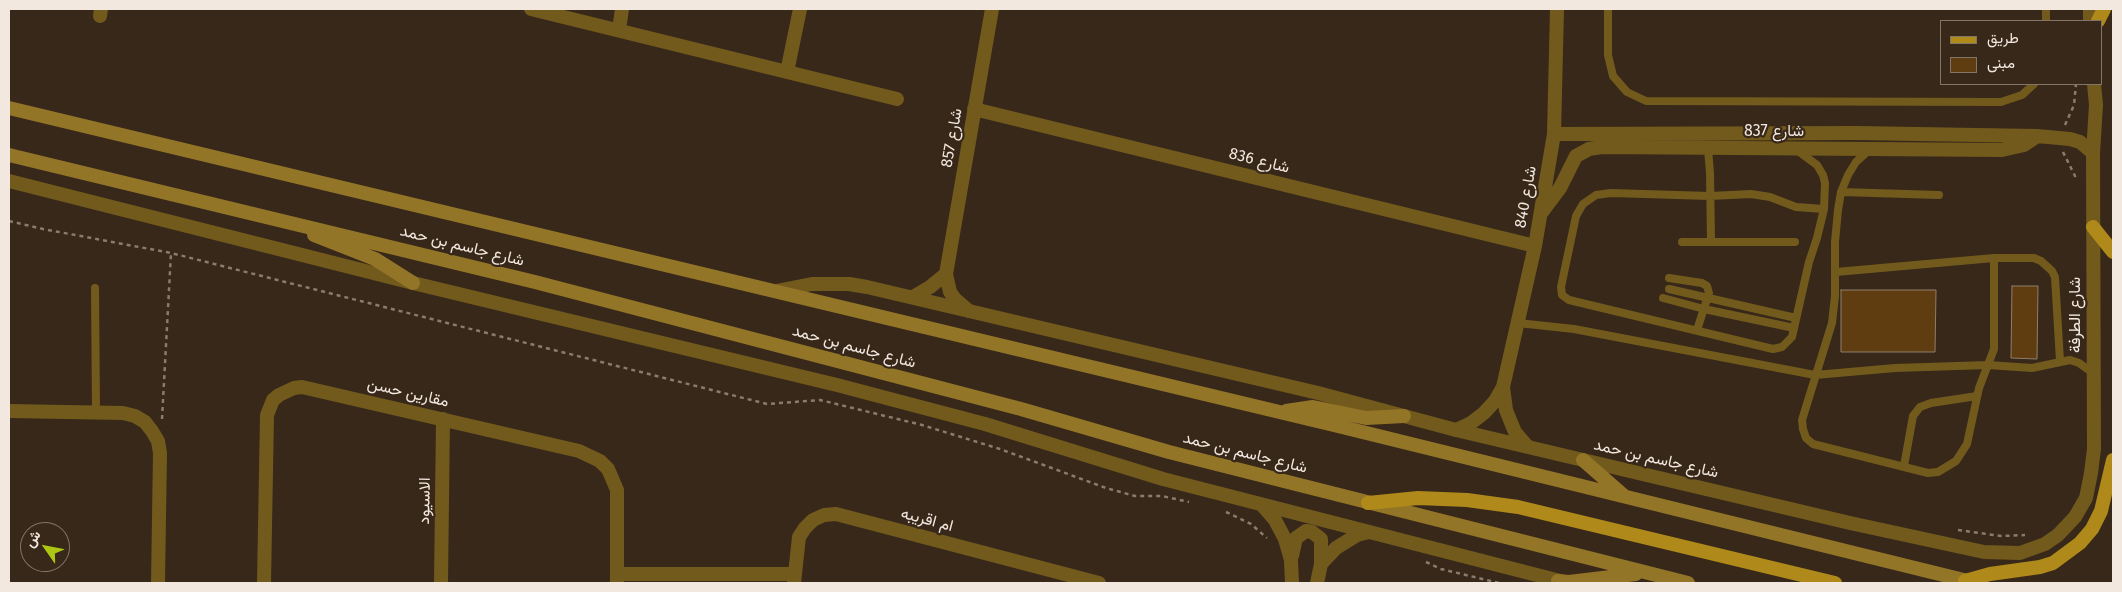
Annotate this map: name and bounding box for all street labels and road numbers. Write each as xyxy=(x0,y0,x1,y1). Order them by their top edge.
street label: شارع 857 xyxy=(937,107,967,169)
street label: شارع 837 xyxy=(1744,122,1804,142)
street label: شارع 836 xyxy=(1227,144,1291,178)
street label: شارع 840 xyxy=(1511,164,1541,230)
street label: شارع جاسم بن حمد xyxy=(398,221,526,271)
street label: شارع الطرفة xyxy=(2066,277,2086,353)
street label: شارع جاسم بن حمد xyxy=(790,321,918,373)
street label: مقارين حسن xyxy=(365,374,451,412)
street label: شارع جاسم بن حمد xyxy=(1181,428,1309,478)
street label: شارع جاسم بن حمد xyxy=(1592,435,1720,483)
street label: الاسيود xyxy=(415,477,435,525)
street label: ام اقريبه xyxy=(899,504,955,536)

